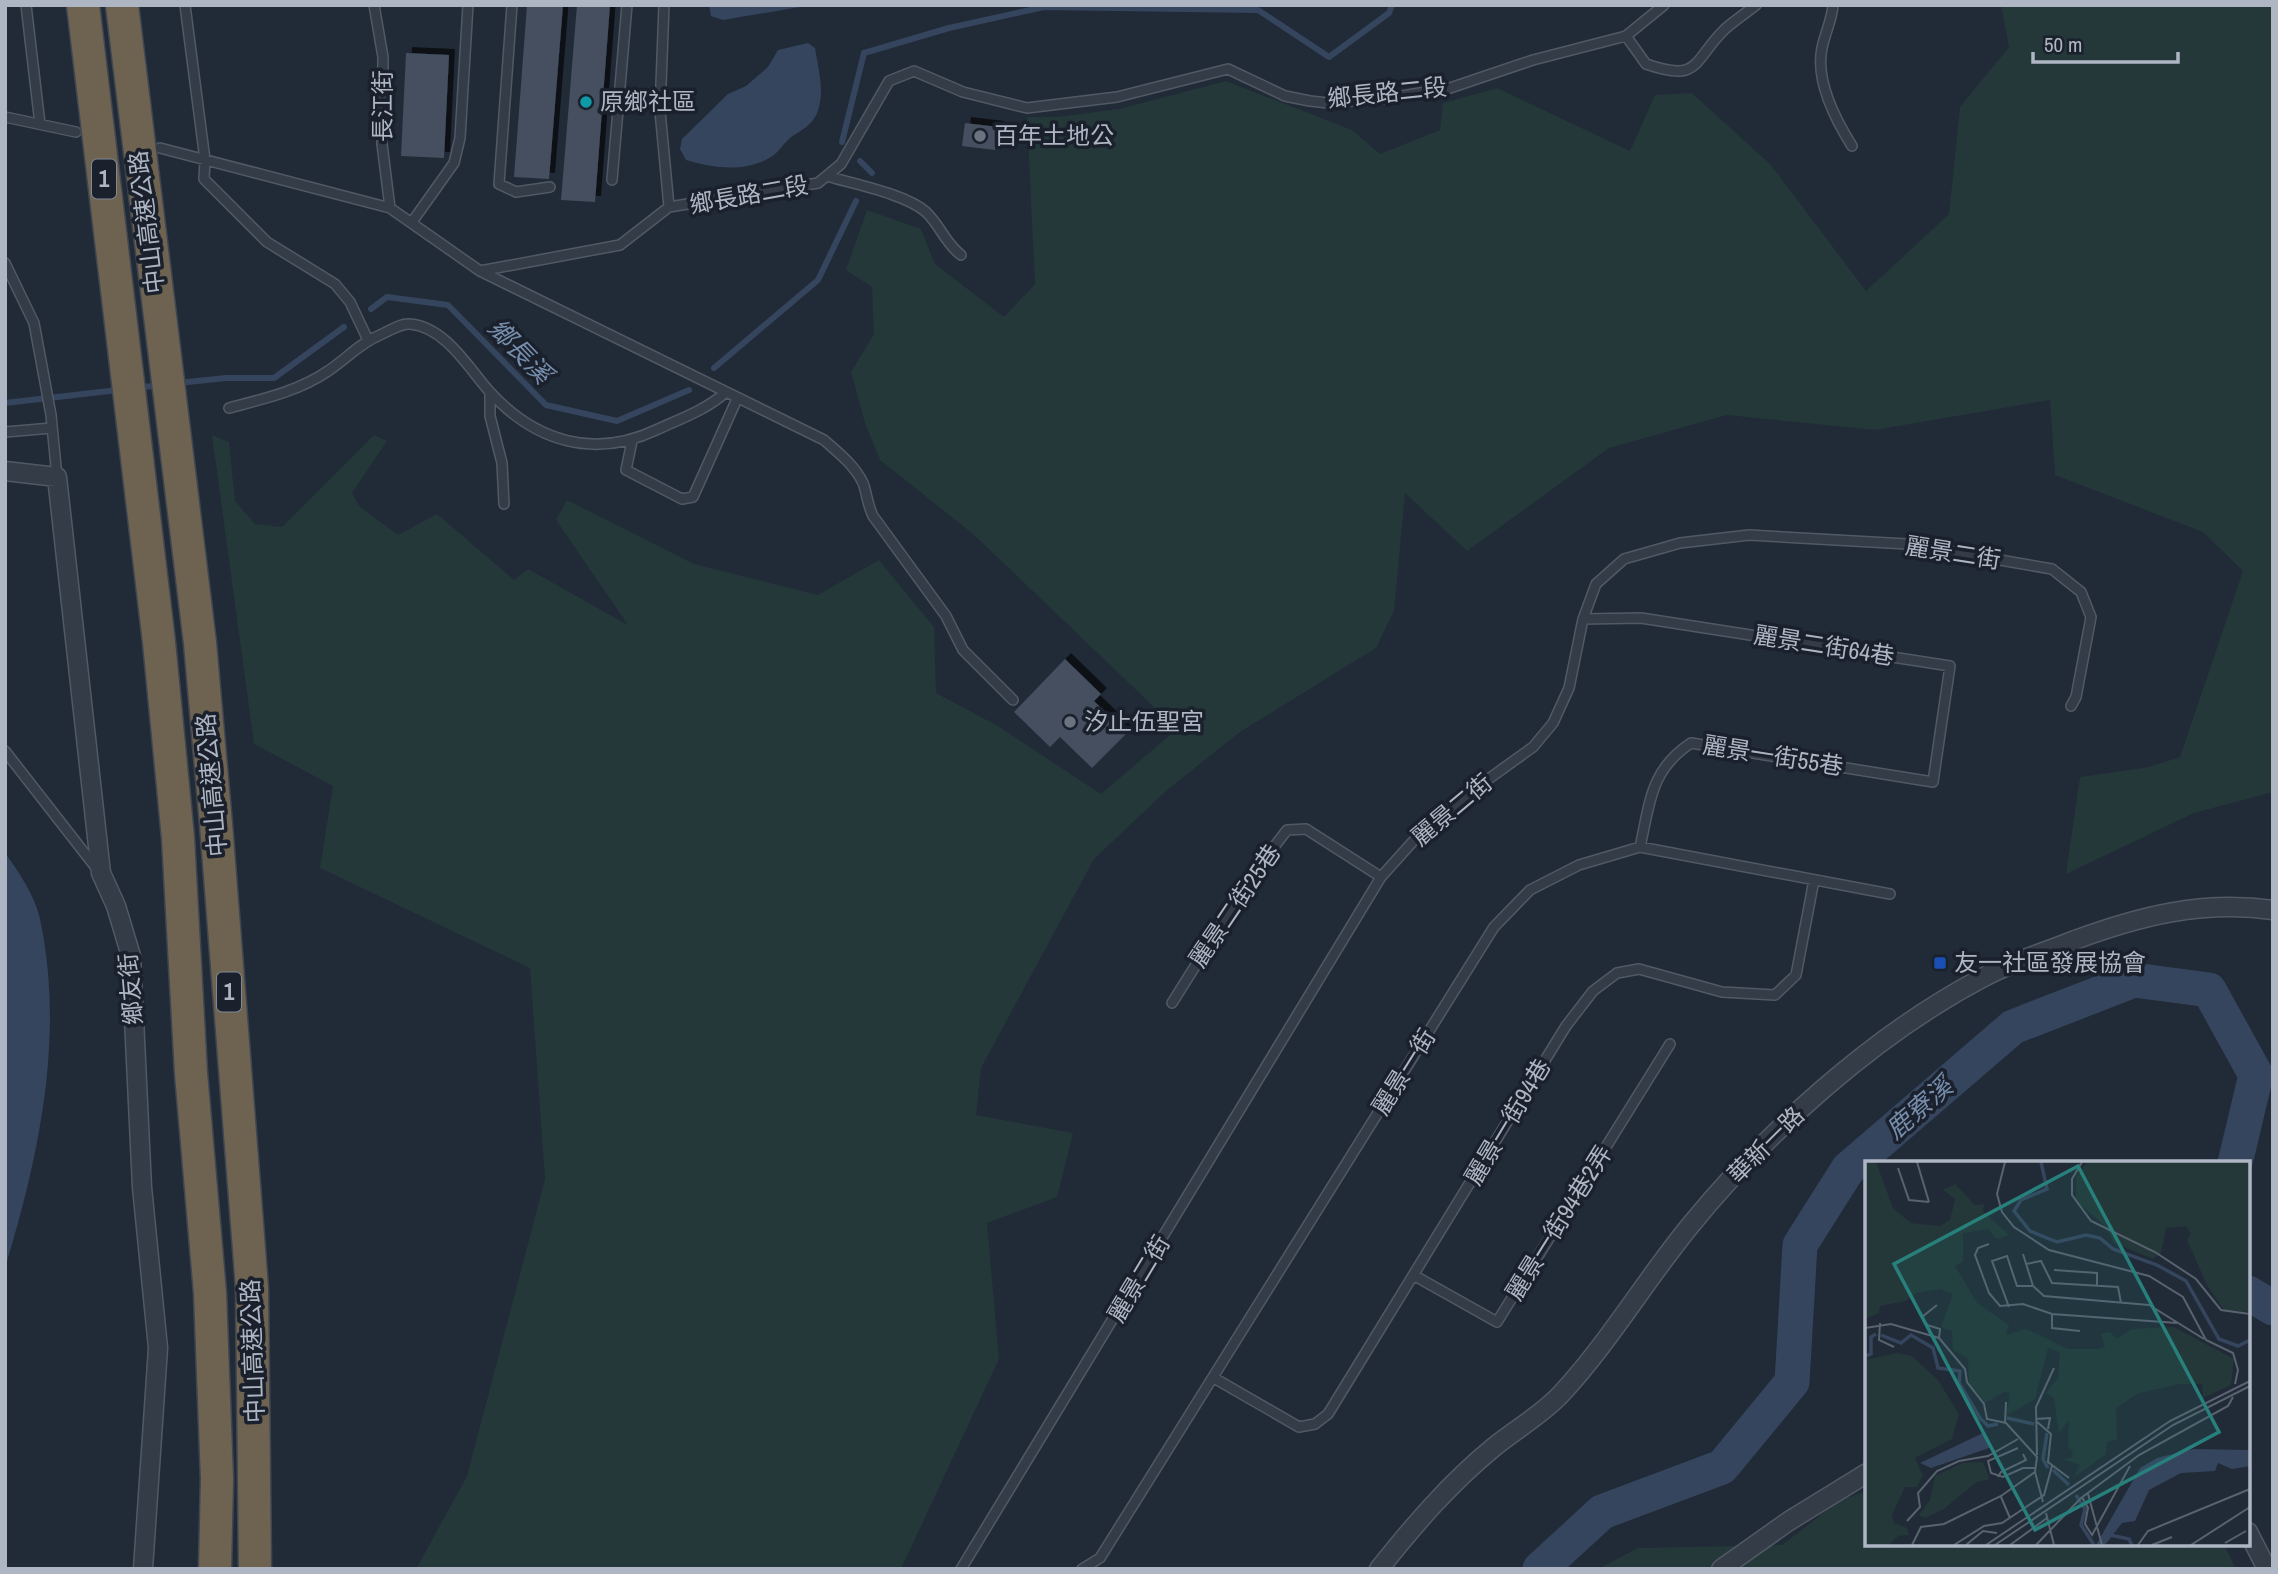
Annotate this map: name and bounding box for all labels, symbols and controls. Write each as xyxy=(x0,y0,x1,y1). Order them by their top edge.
scale bar xyxy=(2033,21,2178,65)
text: 50 m xyxy=(2044,30,2082,59)
street label: 長江街 xyxy=(366,70,398,142)
street label: 鄉長路二段 xyxy=(1326,70,1448,114)
place label: 原鄉社區 xyxy=(600,85,696,117)
marker: 原鄉社區 xyxy=(578,94,594,110)
place label: 百年土地公 xyxy=(994,119,1114,151)
marker: 百年土地公 xyxy=(972,128,988,144)
street label: 中山高速公路 xyxy=(121,149,171,296)
road number: 1 xyxy=(92,160,116,198)
street label: 鄉長路二段 xyxy=(687,168,811,220)
water label: 鄉長溪 xyxy=(481,310,563,394)
street label: 麗景二街 xyxy=(1903,529,2003,575)
street label: 麗景二街64巷 xyxy=(1752,618,1897,672)
place label: 汐止伍聖宮 xyxy=(1084,705,1204,737)
street label: 中山高速公路 xyxy=(189,712,233,858)
marker: 汐止伍聖宮 xyxy=(1062,714,1078,730)
street label: 麗景一街55巷 xyxy=(1701,728,1846,782)
street label: 麗景二街 xyxy=(1404,766,1498,852)
street label: 麗景二街25巷 xyxy=(1181,838,1287,973)
place label: 友一社區發展協會 xyxy=(1954,946,2146,978)
street label: 鄉友街 xyxy=(111,952,149,1026)
marker: 友一社區發展協會 xyxy=(1932,955,1948,971)
road number: 1 xyxy=(217,973,241,1012)
street label: 麗景一街 xyxy=(1364,1022,1442,1121)
street label: 麗景一街94巷 xyxy=(1457,1052,1557,1191)
water label: 鹿寮溪 xyxy=(1878,1066,1963,1146)
street label: 華新一路 xyxy=(1720,1099,1811,1190)
street label: 麗景一街94巷2弄 xyxy=(1498,1139,1619,1306)
inset map xyxy=(1865,1161,2250,1546)
street label: 麗景二街 xyxy=(1100,1229,1177,1328)
street label: 中山高速公路 xyxy=(233,1279,271,1424)

